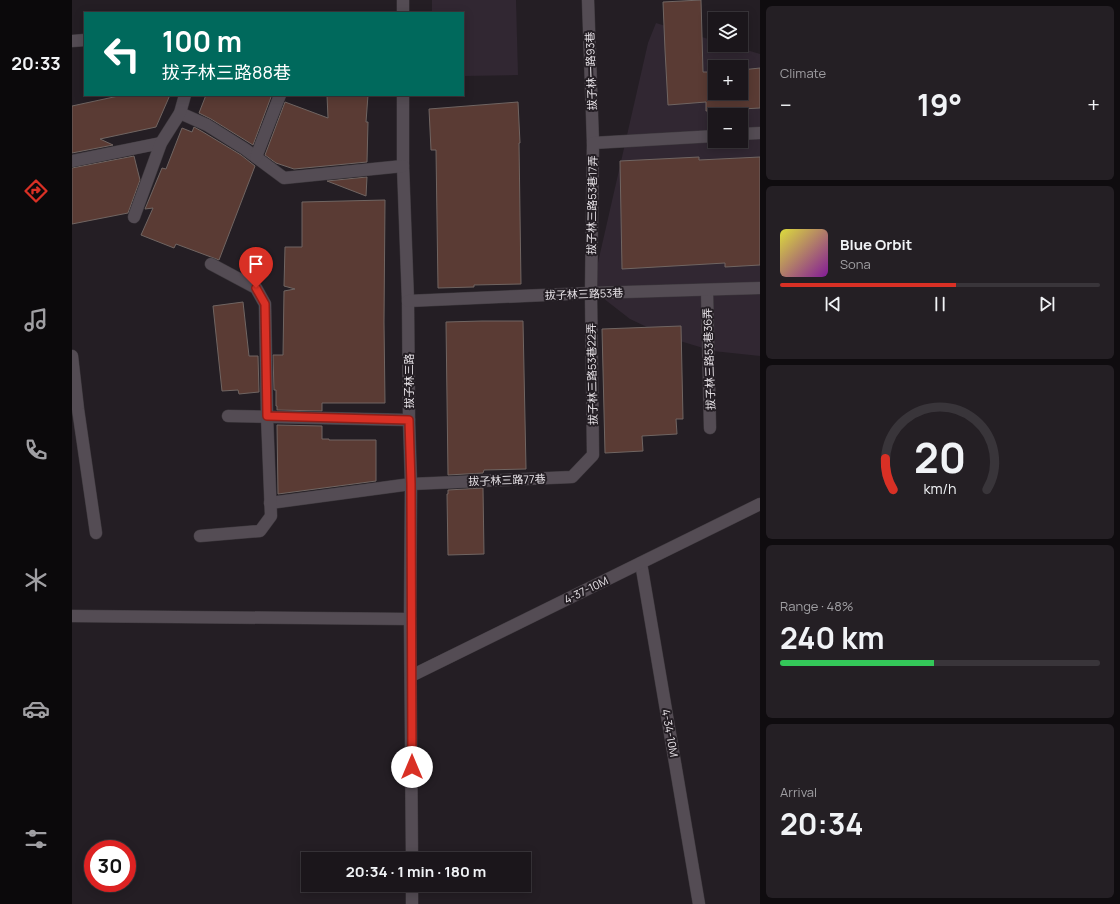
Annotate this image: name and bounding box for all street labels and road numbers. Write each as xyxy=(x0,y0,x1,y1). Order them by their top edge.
street label: 拔子林一路93巷 xyxy=(582,31,599,111)
street label: 拔子林三路53巷17弄 xyxy=(583,155,600,255)
street label: 拔子林三路53巷 xyxy=(545,285,623,302)
street label: 拔子林三路53巷36弄 xyxy=(699,308,718,410)
street label: 拔子林三路53巷22弄 xyxy=(583,323,600,425)
street label: 拔子林三路 xyxy=(401,354,416,409)
street label: 拔子林三路77巷 xyxy=(468,471,546,488)
street label: 4-37-10M xyxy=(561,572,610,607)
street label: 4-34-10M xyxy=(659,708,682,758)

